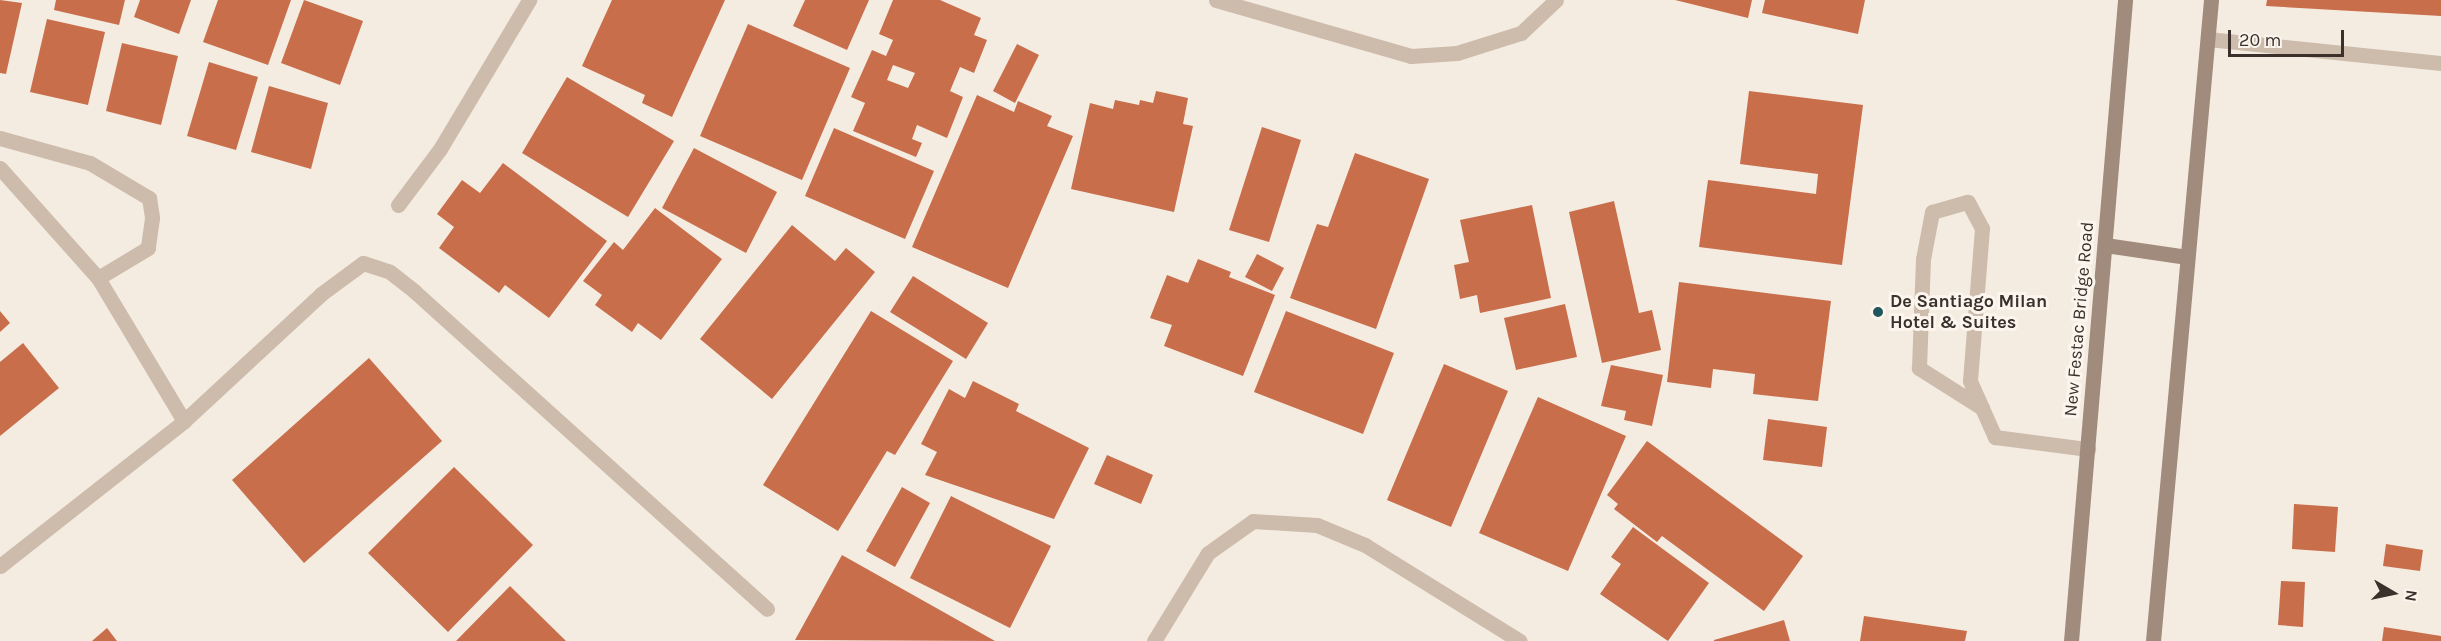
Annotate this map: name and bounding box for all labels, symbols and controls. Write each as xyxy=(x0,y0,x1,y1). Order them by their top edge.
scale bar xyxy=(2231,18,2346,56)
text: 20 m xyxy=(2239,29,2281,51)
street label: New Festac Bridge Road xyxy=(2060,221,2098,417)
place label: De Santiago Milan Hotel & Suites xyxy=(1890,291,2047,334)
marker: De Santiago Milan Hotel & Suites xyxy=(1871,305,1885,319)
north arrow xyxy=(2363,563,2423,623)
text: N xyxy=(2401,589,2422,603)

